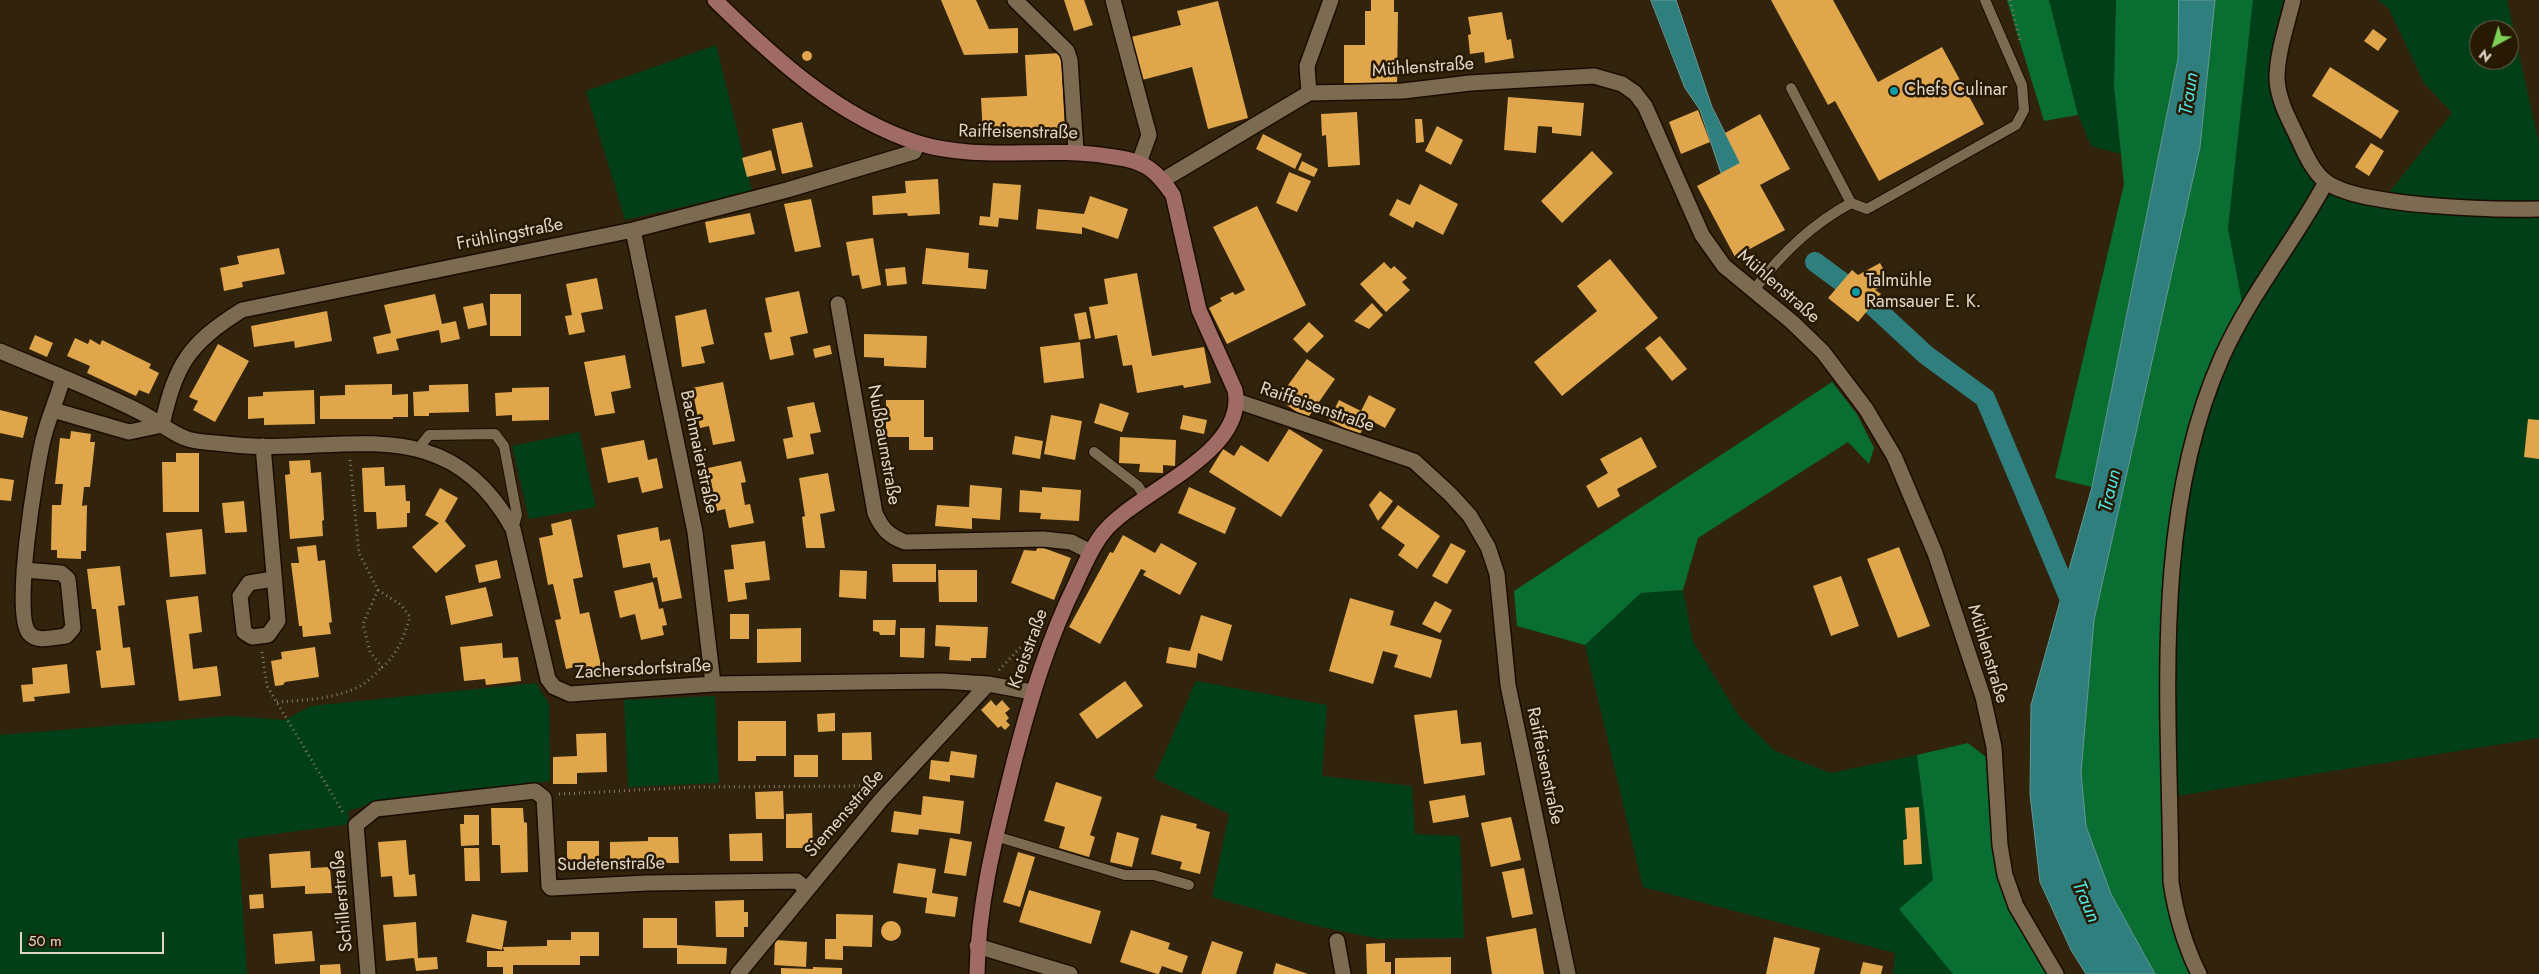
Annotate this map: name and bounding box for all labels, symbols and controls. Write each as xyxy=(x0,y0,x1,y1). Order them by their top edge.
north arrow xyxy=(2469,20,2519,70)
text: N xyxy=(2475,45,2496,67)
street label: Mühlenstraße xyxy=(1371,54,1475,82)
water label: Traun xyxy=(2175,71,2205,117)
place label: Chefs Culinar xyxy=(1904,80,2008,102)
marker: Chefs Culinar xyxy=(1888,85,1900,97)
street label: Raiffeisenstraße xyxy=(958,121,1078,145)
street label: Frühlingstraße xyxy=(455,214,565,256)
street label: Mühlenstraße xyxy=(1732,245,1824,329)
place label: Talmühle Ramsauer E. K. xyxy=(1866,271,1981,314)
marker: Talmühle Ramsauer E. K. xyxy=(1850,286,1862,298)
street label: Raiffeisenstraße xyxy=(1257,378,1377,438)
street label: Nußbaumstraße xyxy=(862,383,904,507)
street label: Bachmaierstraße xyxy=(674,388,722,516)
water label: Traun xyxy=(2095,467,2127,515)
street label: Mühlenstraße xyxy=(1962,602,2012,706)
street label: Kreisstraße xyxy=(1005,606,1053,692)
street label: Zachersdorfstraße xyxy=(574,656,712,684)
street label: Raiffeisenstraße xyxy=(1521,705,1567,827)
street label: Siemensstraße xyxy=(801,766,889,862)
street label: Schillerstraße xyxy=(328,849,358,953)
street label: Sudetenstraße xyxy=(557,853,665,877)
water label: Traun xyxy=(2066,878,2104,926)
scale bar xyxy=(22,922,166,954)
text: 50 m xyxy=(28,930,62,952)

